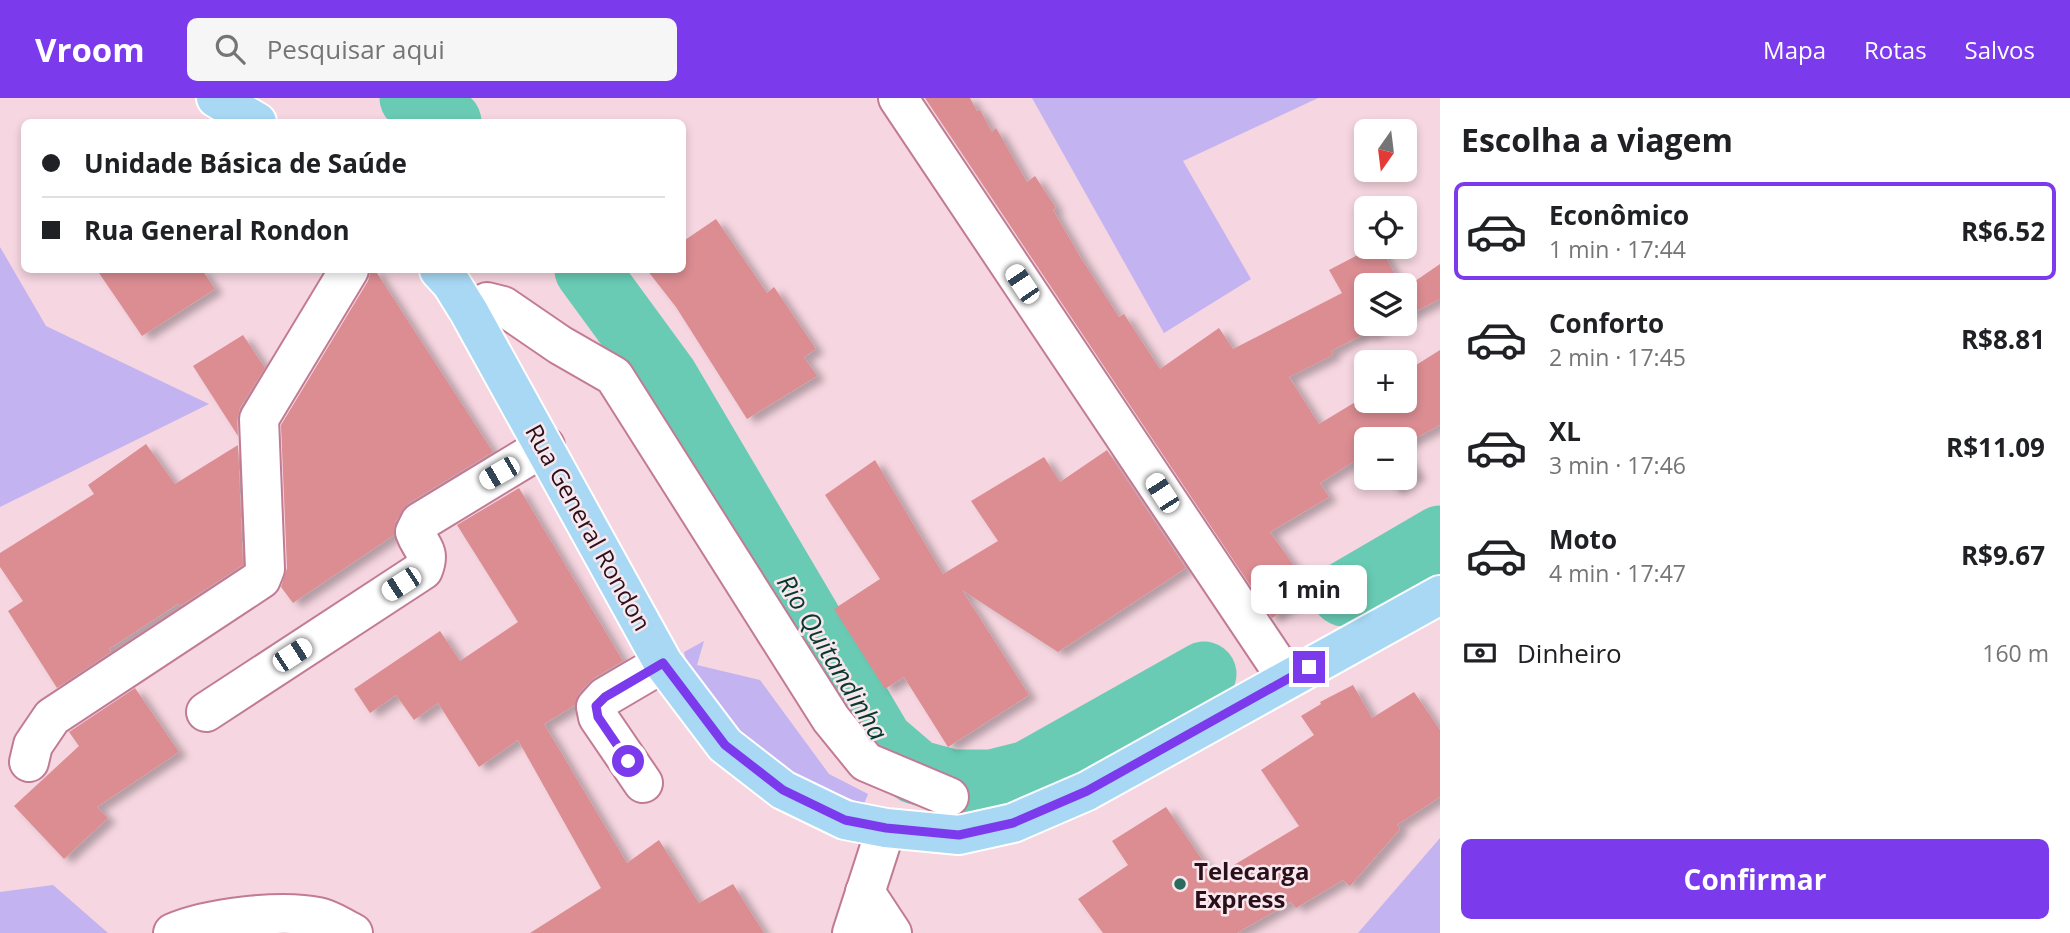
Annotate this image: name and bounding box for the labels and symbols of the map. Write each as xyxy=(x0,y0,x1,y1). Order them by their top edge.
north arrow xyxy=(1354,119,1418,182)
car xyxy=(1002,261,1043,307)
street label: Rua General Rondon xyxy=(518,418,660,636)
car xyxy=(476,453,523,493)
car xyxy=(1142,470,1183,516)
car xyxy=(378,564,425,604)
callout: 1 min xyxy=(1251,566,1367,614)
water label: Rio Quitandinha xyxy=(769,567,897,747)
car xyxy=(269,635,316,675)
route end xyxy=(1293,651,1325,683)
route start xyxy=(612,745,644,777)
place label: Telecarga Express xyxy=(1194,854,1309,915)
marker: Telecarga Express xyxy=(1172,876,1188,892)

